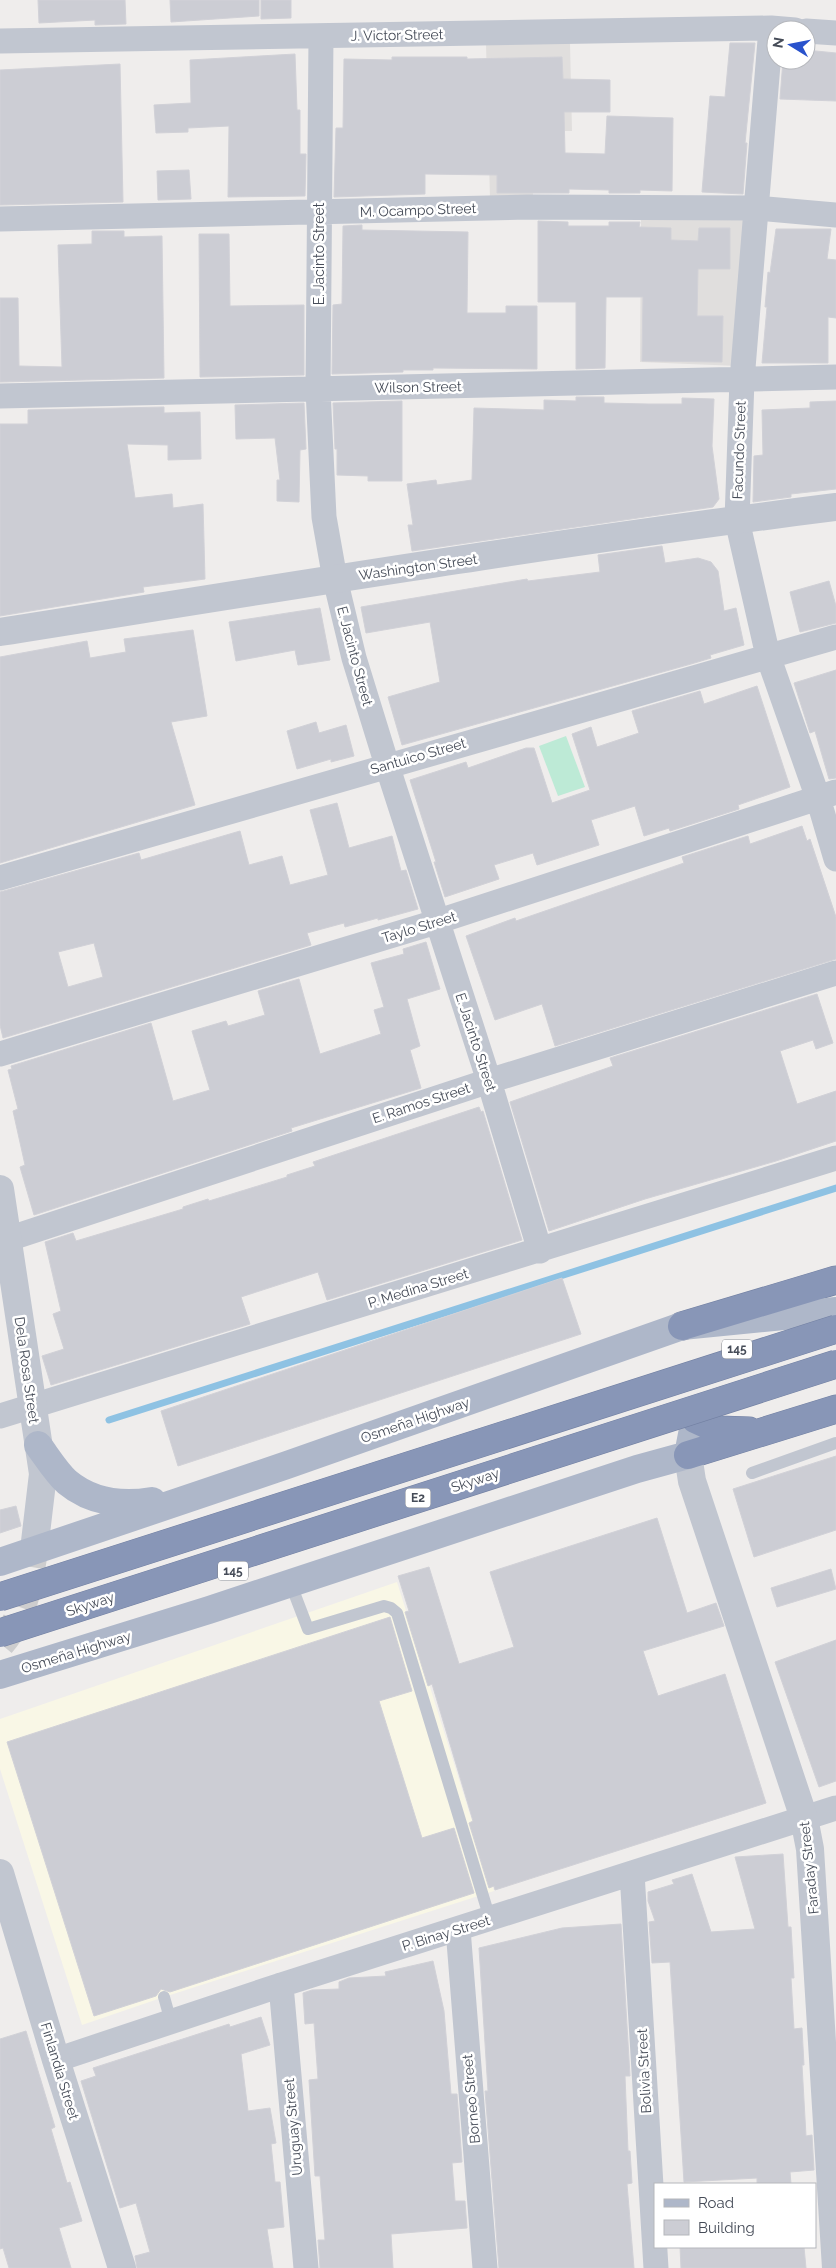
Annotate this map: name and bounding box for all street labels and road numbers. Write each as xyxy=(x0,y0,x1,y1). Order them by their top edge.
street label: J. Victor Street xyxy=(351,26,444,44)
street label: M. Ocampo Street xyxy=(359,200,477,220)
street label: E. Jacinto Street xyxy=(311,202,327,305)
street label: Wilson Street xyxy=(374,378,462,396)
street label: Facundo Street xyxy=(729,400,749,500)
street label: Washington Street xyxy=(358,551,479,583)
street label: E. Jacinto Street xyxy=(334,604,376,708)
street label: Santuico Street xyxy=(368,735,468,777)
street label: Taylo Street xyxy=(380,908,458,946)
street label: E. Jacinto Street xyxy=(453,991,500,1094)
street label: E. Ramos Street xyxy=(370,1080,472,1126)
street label: P. Medina Street xyxy=(366,1265,470,1311)
street label: Dela Rosa Street xyxy=(12,1316,42,1425)
road number: 145 xyxy=(722,1340,752,1358)
street label: Osmeña Highway xyxy=(359,1394,472,1446)
street label: Skyway xyxy=(449,1465,501,1495)
road number: E2 xyxy=(406,1489,430,1508)
road number: 145 xyxy=(218,1562,248,1580)
street label: Skyway xyxy=(64,1589,116,1619)
street label: Osmeña Highway xyxy=(19,1628,133,1676)
street label: Faraday Street xyxy=(796,1821,822,1915)
street label: P. Binay Street xyxy=(400,1912,492,1954)
street label: Finlandia Street xyxy=(38,2020,82,2122)
street label: Bolivia Street xyxy=(634,2028,654,2114)
street label: Borneo Street xyxy=(459,2053,483,2144)
street label: Uruguay Street xyxy=(281,2077,305,2176)

